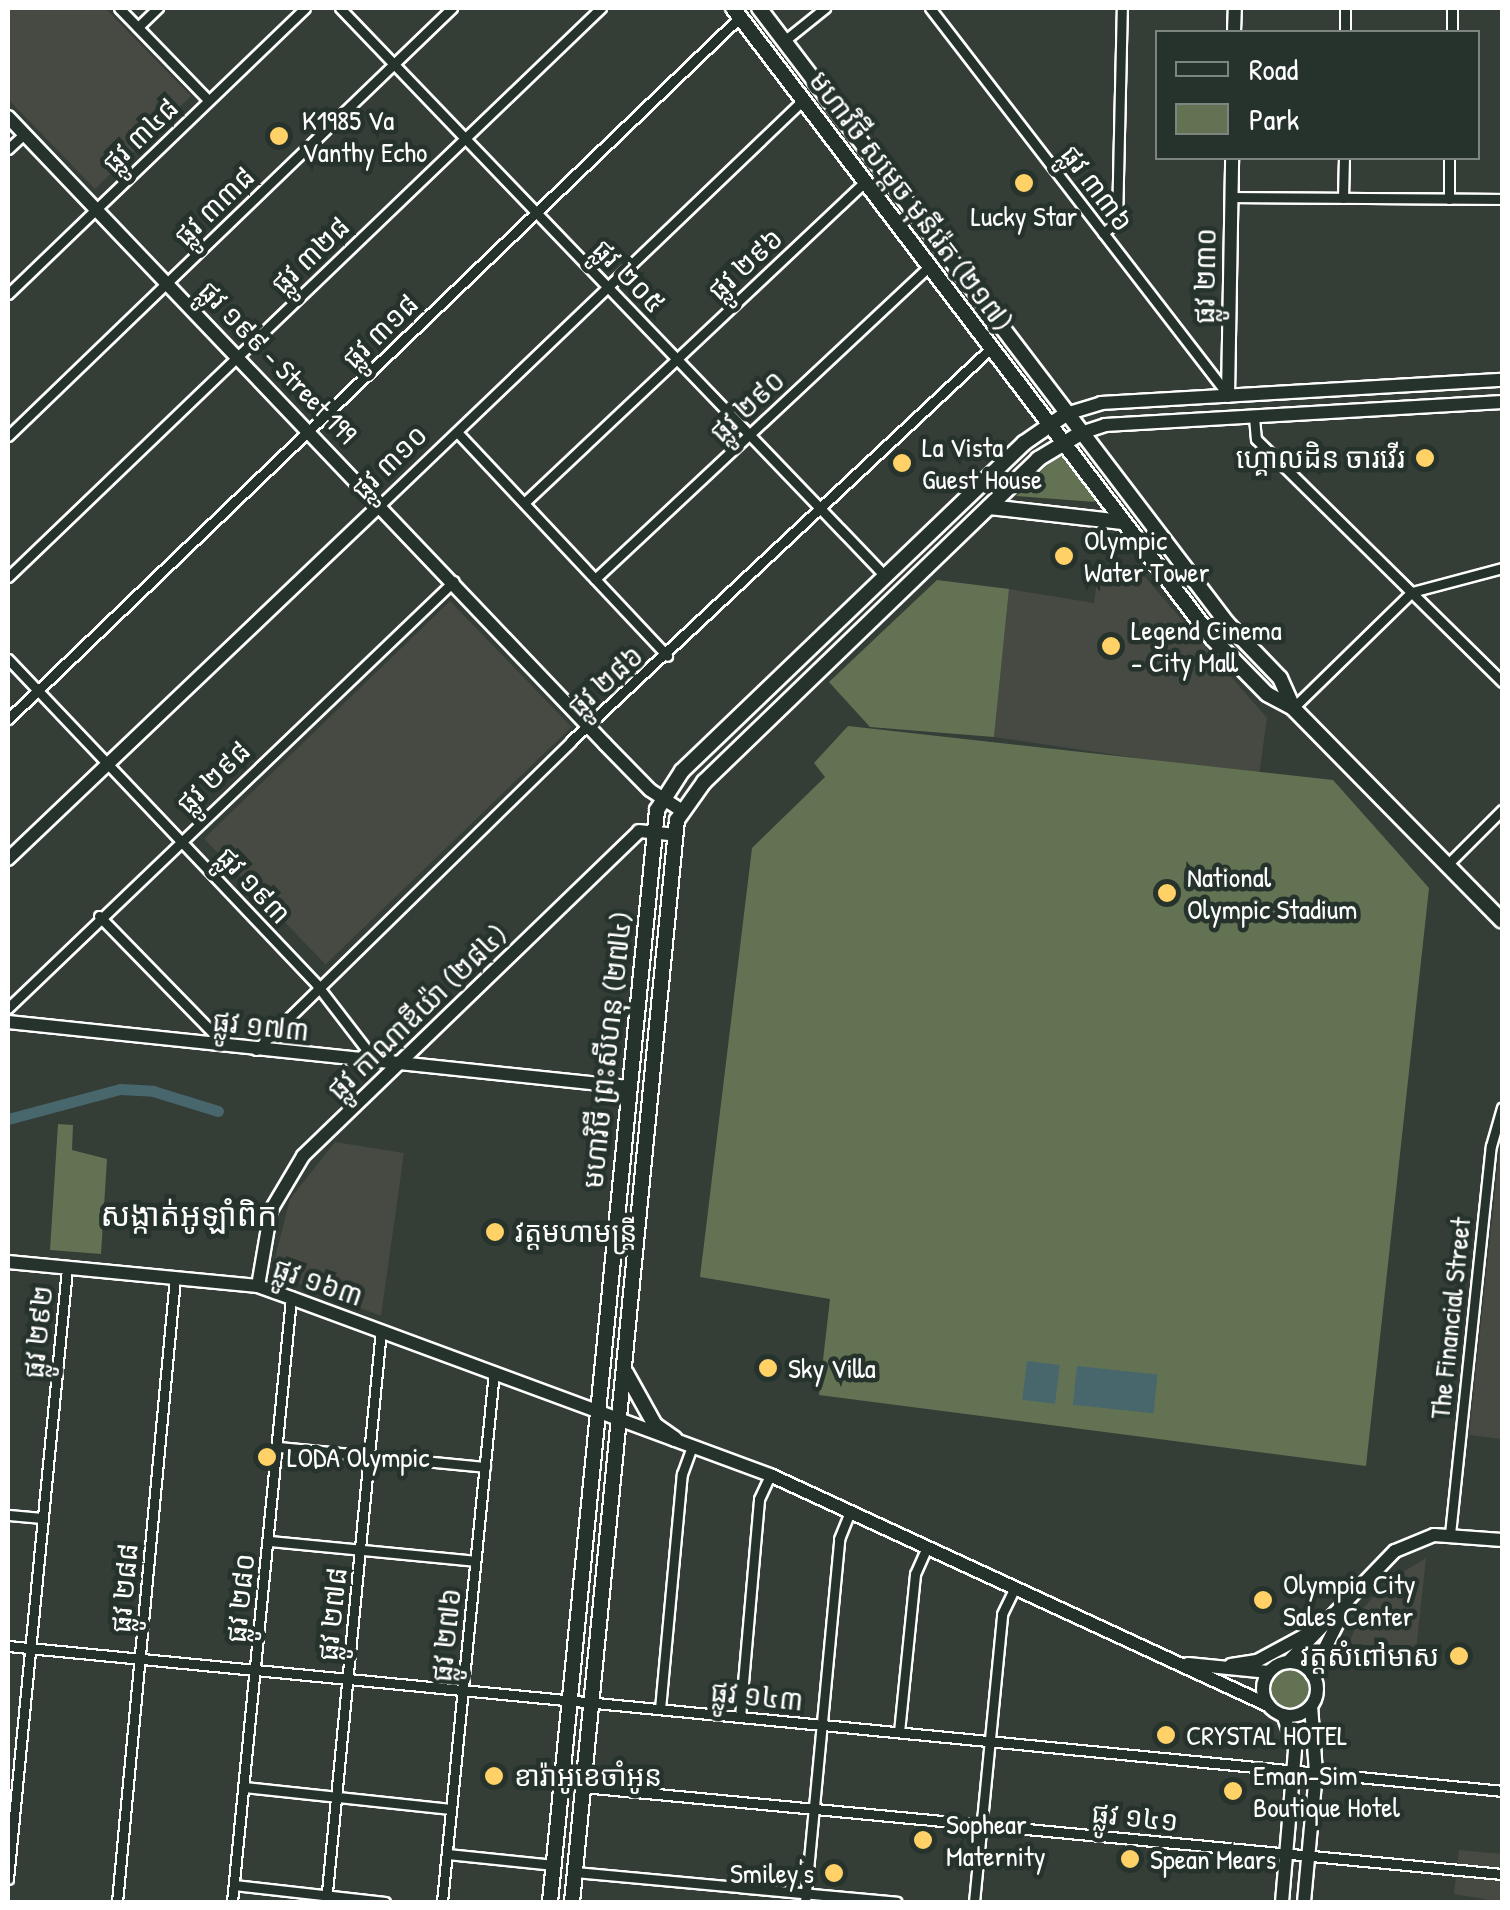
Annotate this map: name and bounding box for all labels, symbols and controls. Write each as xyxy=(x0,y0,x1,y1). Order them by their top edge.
legend xyxy=(1155,30,1480,160)
text: Road xyxy=(1249,49,1298,89)
street label: មហាវិថី សម្តេច មុនីរ៉េត (២១៧) xyxy=(802,64,1020,338)
street label: ផ្លូវ ៣៤៨ xyxy=(95,91,185,179)
text: Park xyxy=(1249,99,1299,139)
place label: K1985 Va Vanthy Echo xyxy=(302,103,427,169)
marker: K1985 Va Vanthy Echo xyxy=(266,123,292,149)
street label: ផ្លូវ ៣៣៦ xyxy=(1054,138,1140,238)
street label: ផ្លូវ ៣៣៨ xyxy=(167,159,261,253)
marker: Lucky Star xyxy=(1013,172,1035,194)
place label: Lucky Star xyxy=(971,199,1077,233)
street label: ផ្លូវ ៣២៨ xyxy=(264,209,356,301)
street label: ផ្លូវ ២៩៦ xyxy=(701,221,789,307)
street label: ផ្លូវ ២៣០ xyxy=(1187,228,1223,324)
street label: ផ្លូវ ២០៥ xyxy=(586,232,672,320)
street label: ផ្លូវ ១៩៩ - Street 199 xyxy=(192,274,364,450)
street label: ផ្លូវ ៣១៨ xyxy=(335,287,425,375)
street label: ផ្លូវ ២៩០ xyxy=(703,363,791,449)
street label: ផ្លូវ ៣១០ xyxy=(344,418,434,506)
place label: La Vista Guest House xyxy=(922,430,1042,496)
place label: ហ្គោលដិន ចារវើរ xyxy=(1236,441,1405,475)
marker: ហ្គោលដិន ចារវើរ xyxy=(1414,447,1436,469)
marker: La Vista Guest House xyxy=(891,452,913,474)
place label: Olympic Water Tower xyxy=(1084,523,1209,589)
marker: Olympic Water Tower xyxy=(1053,545,1075,567)
place label: Legend Cinema - City Mall xyxy=(1131,613,1282,679)
marker: Legend Cinema - City Mall xyxy=(1100,635,1122,657)
street label: ផ្លូវ ២៨៦ xyxy=(560,638,650,724)
street label: ផ្លូវ ២៩៨ xyxy=(169,734,257,820)
street label: ផ្លូវ ១៩៣ xyxy=(210,840,298,930)
place label: National Olympic Stadium xyxy=(1187,860,1357,926)
marker: National Olympic Stadium xyxy=(1156,882,1178,904)
street label: មហាវិថី ព្រះសីហនុ (២៧៤) xyxy=(576,910,638,1190)
street label: ផ្លូវ កាណាឌីយ៉ា (២៨៤) xyxy=(320,918,514,1106)
street label: ផ្លូវ ១៧៣ xyxy=(211,1004,311,1048)
district label: សង្កាត់អូឡាំពិក xyxy=(101,1196,277,1234)
place label: វត្តមហាមន្រ្តី xyxy=(515,1215,637,1249)
street label: The Financial Street xyxy=(1423,1215,1477,1421)
marker: វត្តមហាមន្រ្តី xyxy=(484,1221,506,1243)
street label: ផ្លូវ ១៦៣ xyxy=(269,1251,367,1313)
street label: ផ្លូវ ២៩២ xyxy=(16,1284,60,1380)
place label: Sky Villa xyxy=(788,1351,876,1385)
marker: Sky Villa xyxy=(757,1357,779,1379)
place label: LODA Olympic xyxy=(287,1440,429,1474)
marker: LODA Olympic xyxy=(256,1446,278,1468)
street label: ផ្លូវ ២៨៨ xyxy=(103,1542,145,1634)
street label: ផ្លូវ ២៨០ xyxy=(219,1552,261,1644)
street label: ផ្លូវ ២៧៨ xyxy=(310,1565,354,1663)
place label: Olympia City Sales Center xyxy=(1283,1567,1416,1633)
street label: ផ្លូវ ២៧៦ xyxy=(424,1586,468,1684)
marker: Olympia City Sales Center xyxy=(1252,1589,1274,1611)
place label: វត្តសំពៅមាស xyxy=(1300,1639,1439,1673)
marker: វត្តសំពៅមាស xyxy=(1448,1645,1470,1667)
street label: ផ្លូវ ១៤៣ xyxy=(709,1674,805,1718)
place label: CRYSTAL HOTEL xyxy=(1186,1718,1347,1752)
marker: CRYSTAL HOTEL xyxy=(1155,1724,1177,1746)
place label: Eman-Sim Boutique Hotel xyxy=(1253,1758,1400,1824)
place label: ខារ៉ាអូខេចាំអូន xyxy=(514,1759,662,1793)
marker: ខារ៉ាអូខេចាំអូន xyxy=(483,1765,505,1787)
marker: Eman-Sim Boutique Hotel xyxy=(1222,1780,1244,1802)
street label: ផ្លូវ ១៤១ xyxy=(1090,1796,1180,1838)
place label: Sophear Maternity xyxy=(946,1807,1046,1873)
marker: Sophear Maternity xyxy=(910,1827,936,1853)
place label: Spean Mears xyxy=(1150,1842,1276,1876)
marker: Spean Mears xyxy=(1119,1848,1141,1870)
place label: Smiley's xyxy=(730,1856,814,1890)
marker: Smiley's xyxy=(823,1862,845,1884)

